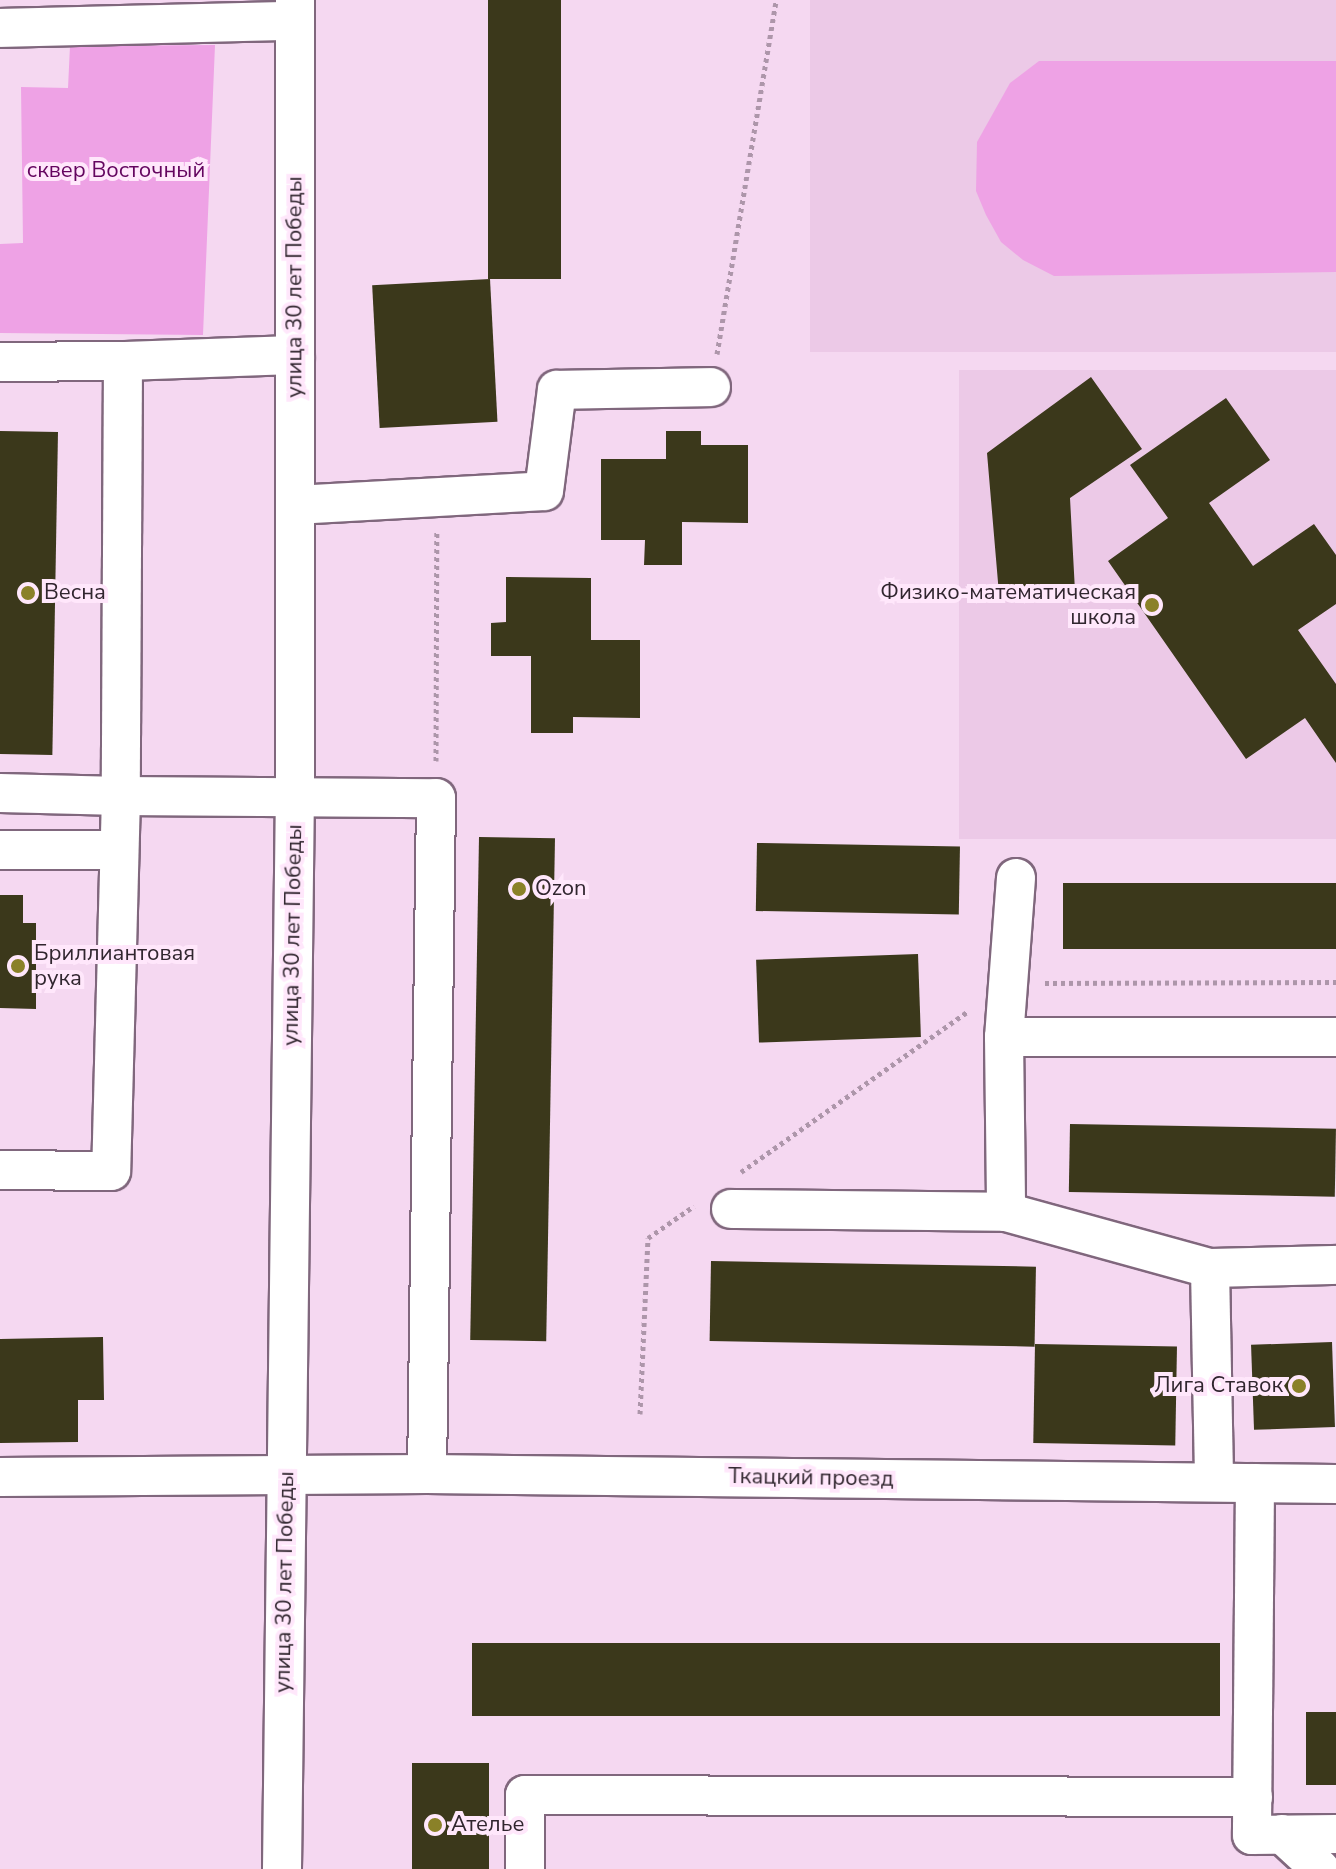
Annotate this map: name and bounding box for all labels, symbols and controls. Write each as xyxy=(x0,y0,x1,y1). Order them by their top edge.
park label: сквер Восточный xyxy=(27,158,205,184)
street label: улица 30 лет Победы xyxy=(282,176,308,398)
place label: Физико-математическая школа xyxy=(880,579,1136,630)
place label: Весна xyxy=(44,580,106,606)
marker: Весна xyxy=(19,584,37,602)
marker: Физико-математическая школа xyxy=(1143,596,1161,614)
street label: улица 30 лет Победы xyxy=(278,824,308,1046)
place label: Ozon xyxy=(535,876,587,902)
marker: Ozon xyxy=(510,880,528,898)
place label: Бриллиантовая рука xyxy=(34,940,195,992)
marker: Бриллиантовая рука xyxy=(9,957,27,975)
place label: Лига Ставок xyxy=(1154,1373,1283,1399)
marker: Лига Ставок xyxy=(1290,1377,1308,1395)
street label: Ткацкий проезд xyxy=(728,1463,894,1493)
street label: улица 30 лет Победы xyxy=(270,1471,300,1693)
place label: Ателье xyxy=(451,1812,524,1838)
marker: Ателье xyxy=(426,1816,444,1834)

